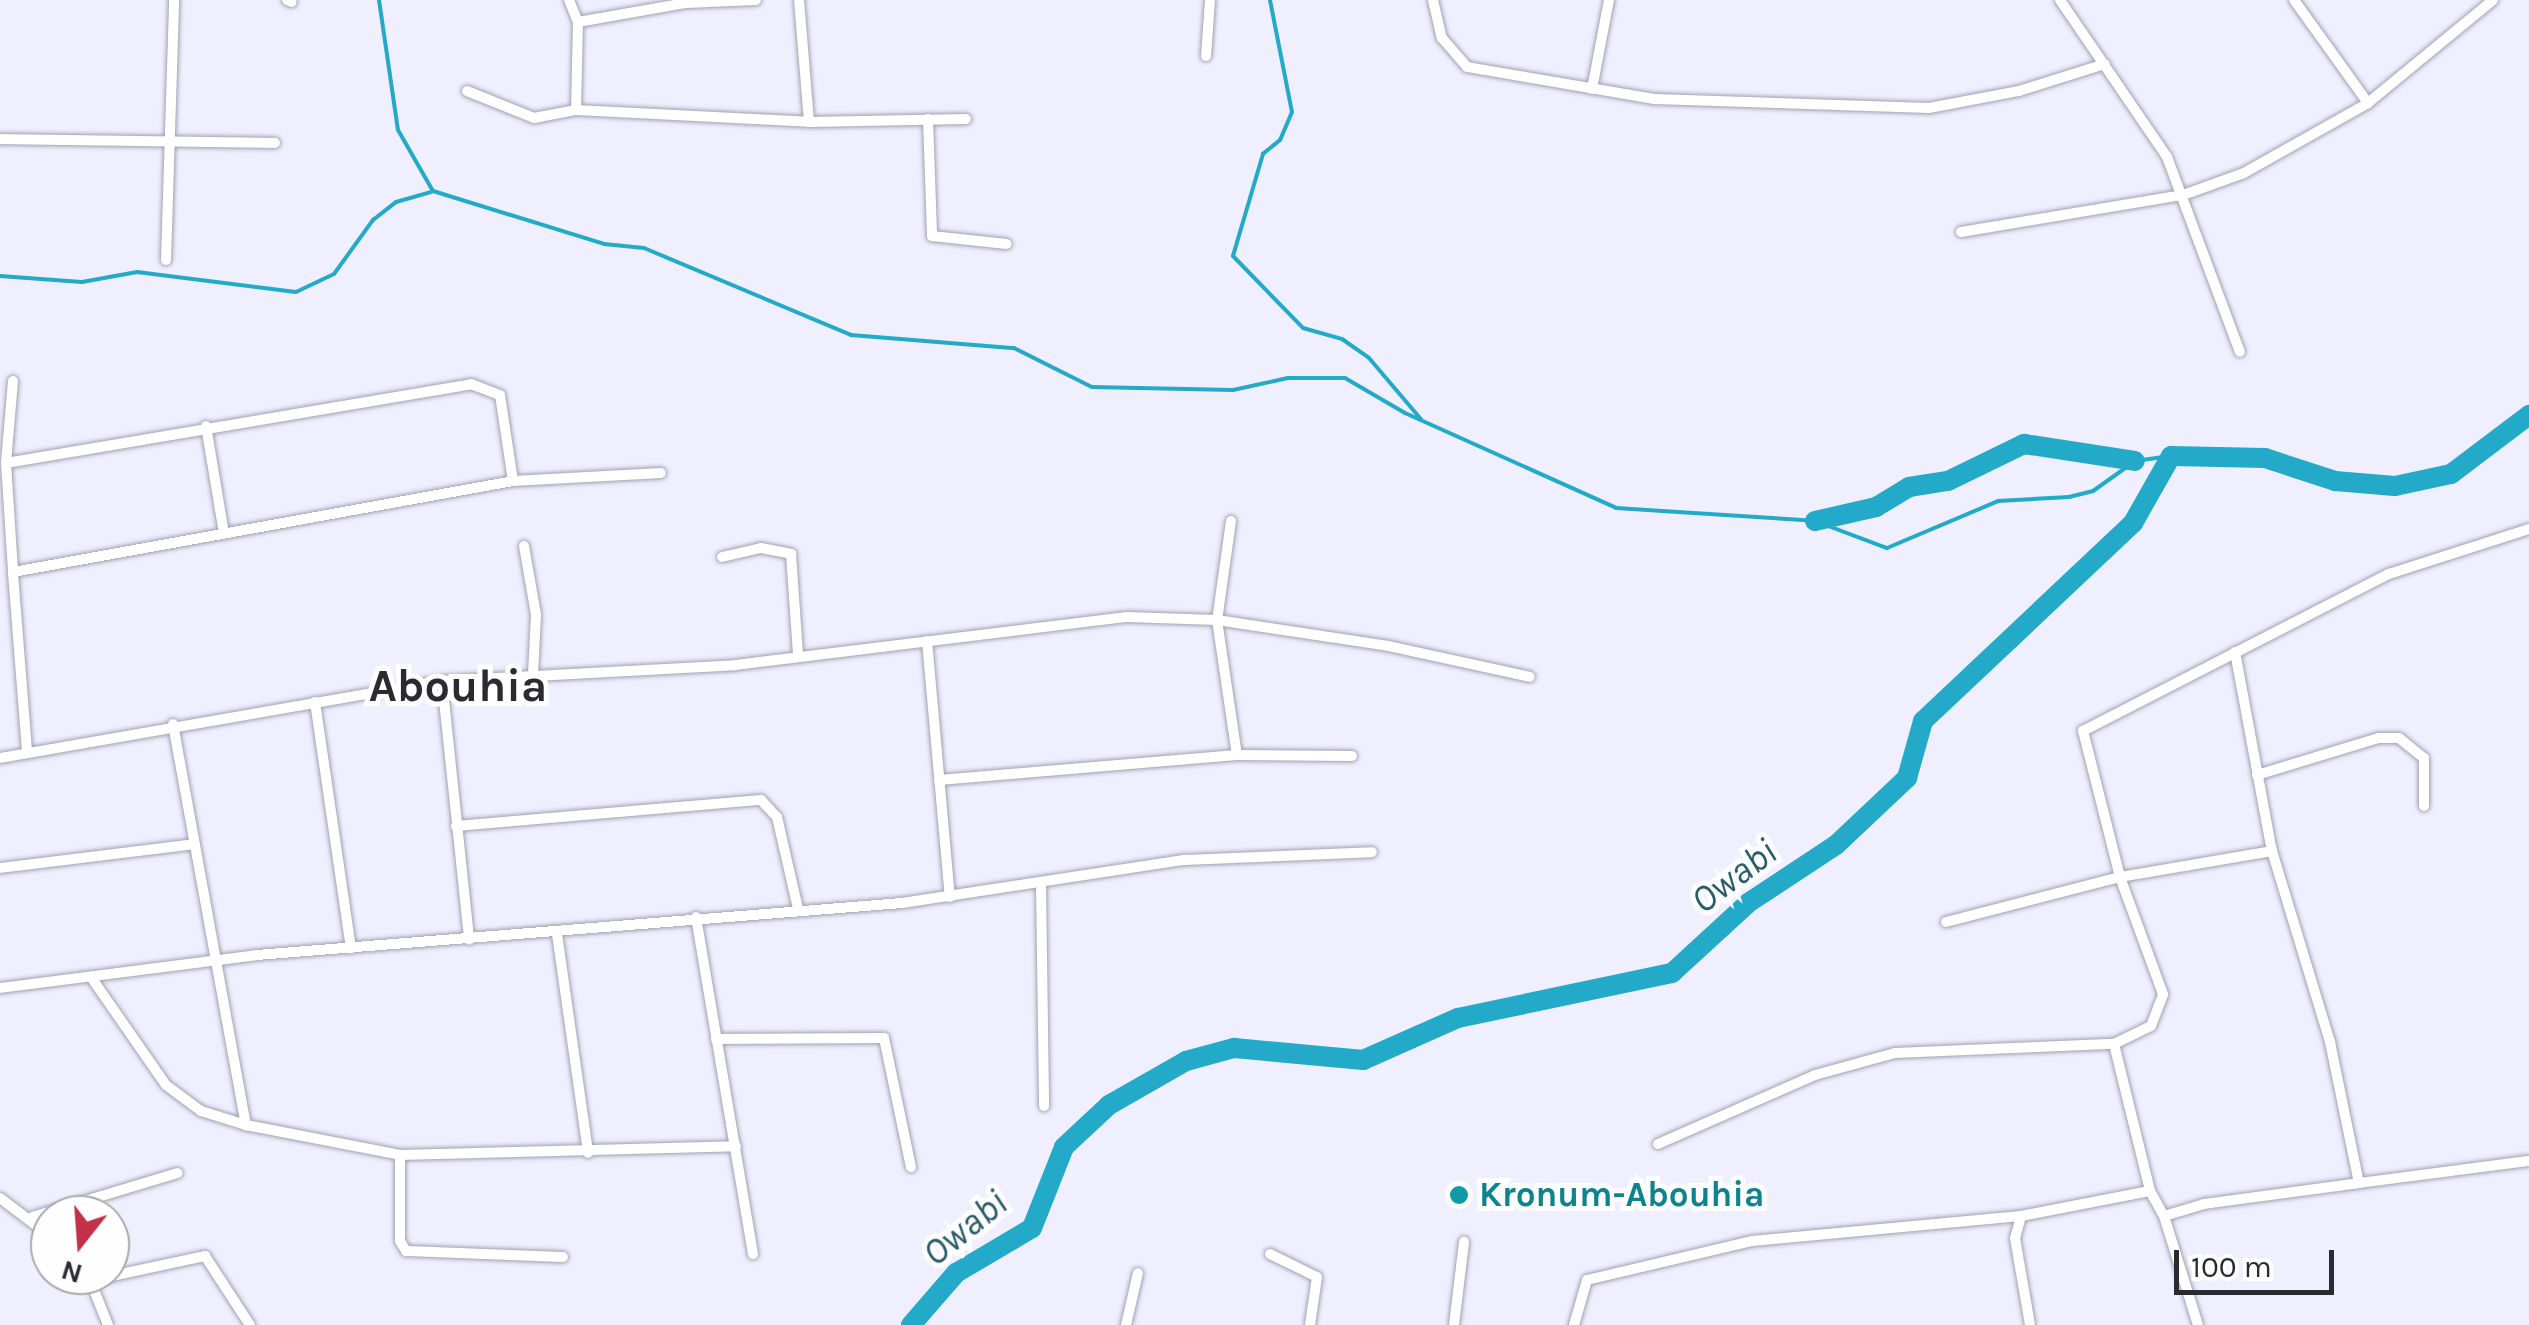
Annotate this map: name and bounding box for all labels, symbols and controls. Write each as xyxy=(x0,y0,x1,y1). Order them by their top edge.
district label: Abouhia xyxy=(369,660,547,714)
water label: Owabi xyxy=(1682,829,1786,923)
place label: Kronum-Abouhia xyxy=(1479,1174,1764,1216)
water label: Owabi xyxy=(913,1180,1017,1276)
marker: Kronum-Abouhia xyxy=(1448,1184,1470,1206)
north arrow xyxy=(30,1195,130,1295)
scale bar xyxy=(2179,1230,2339,1292)
text: 100 m xyxy=(2191,1249,2272,1285)
text: N xyxy=(57,1254,86,1291)

